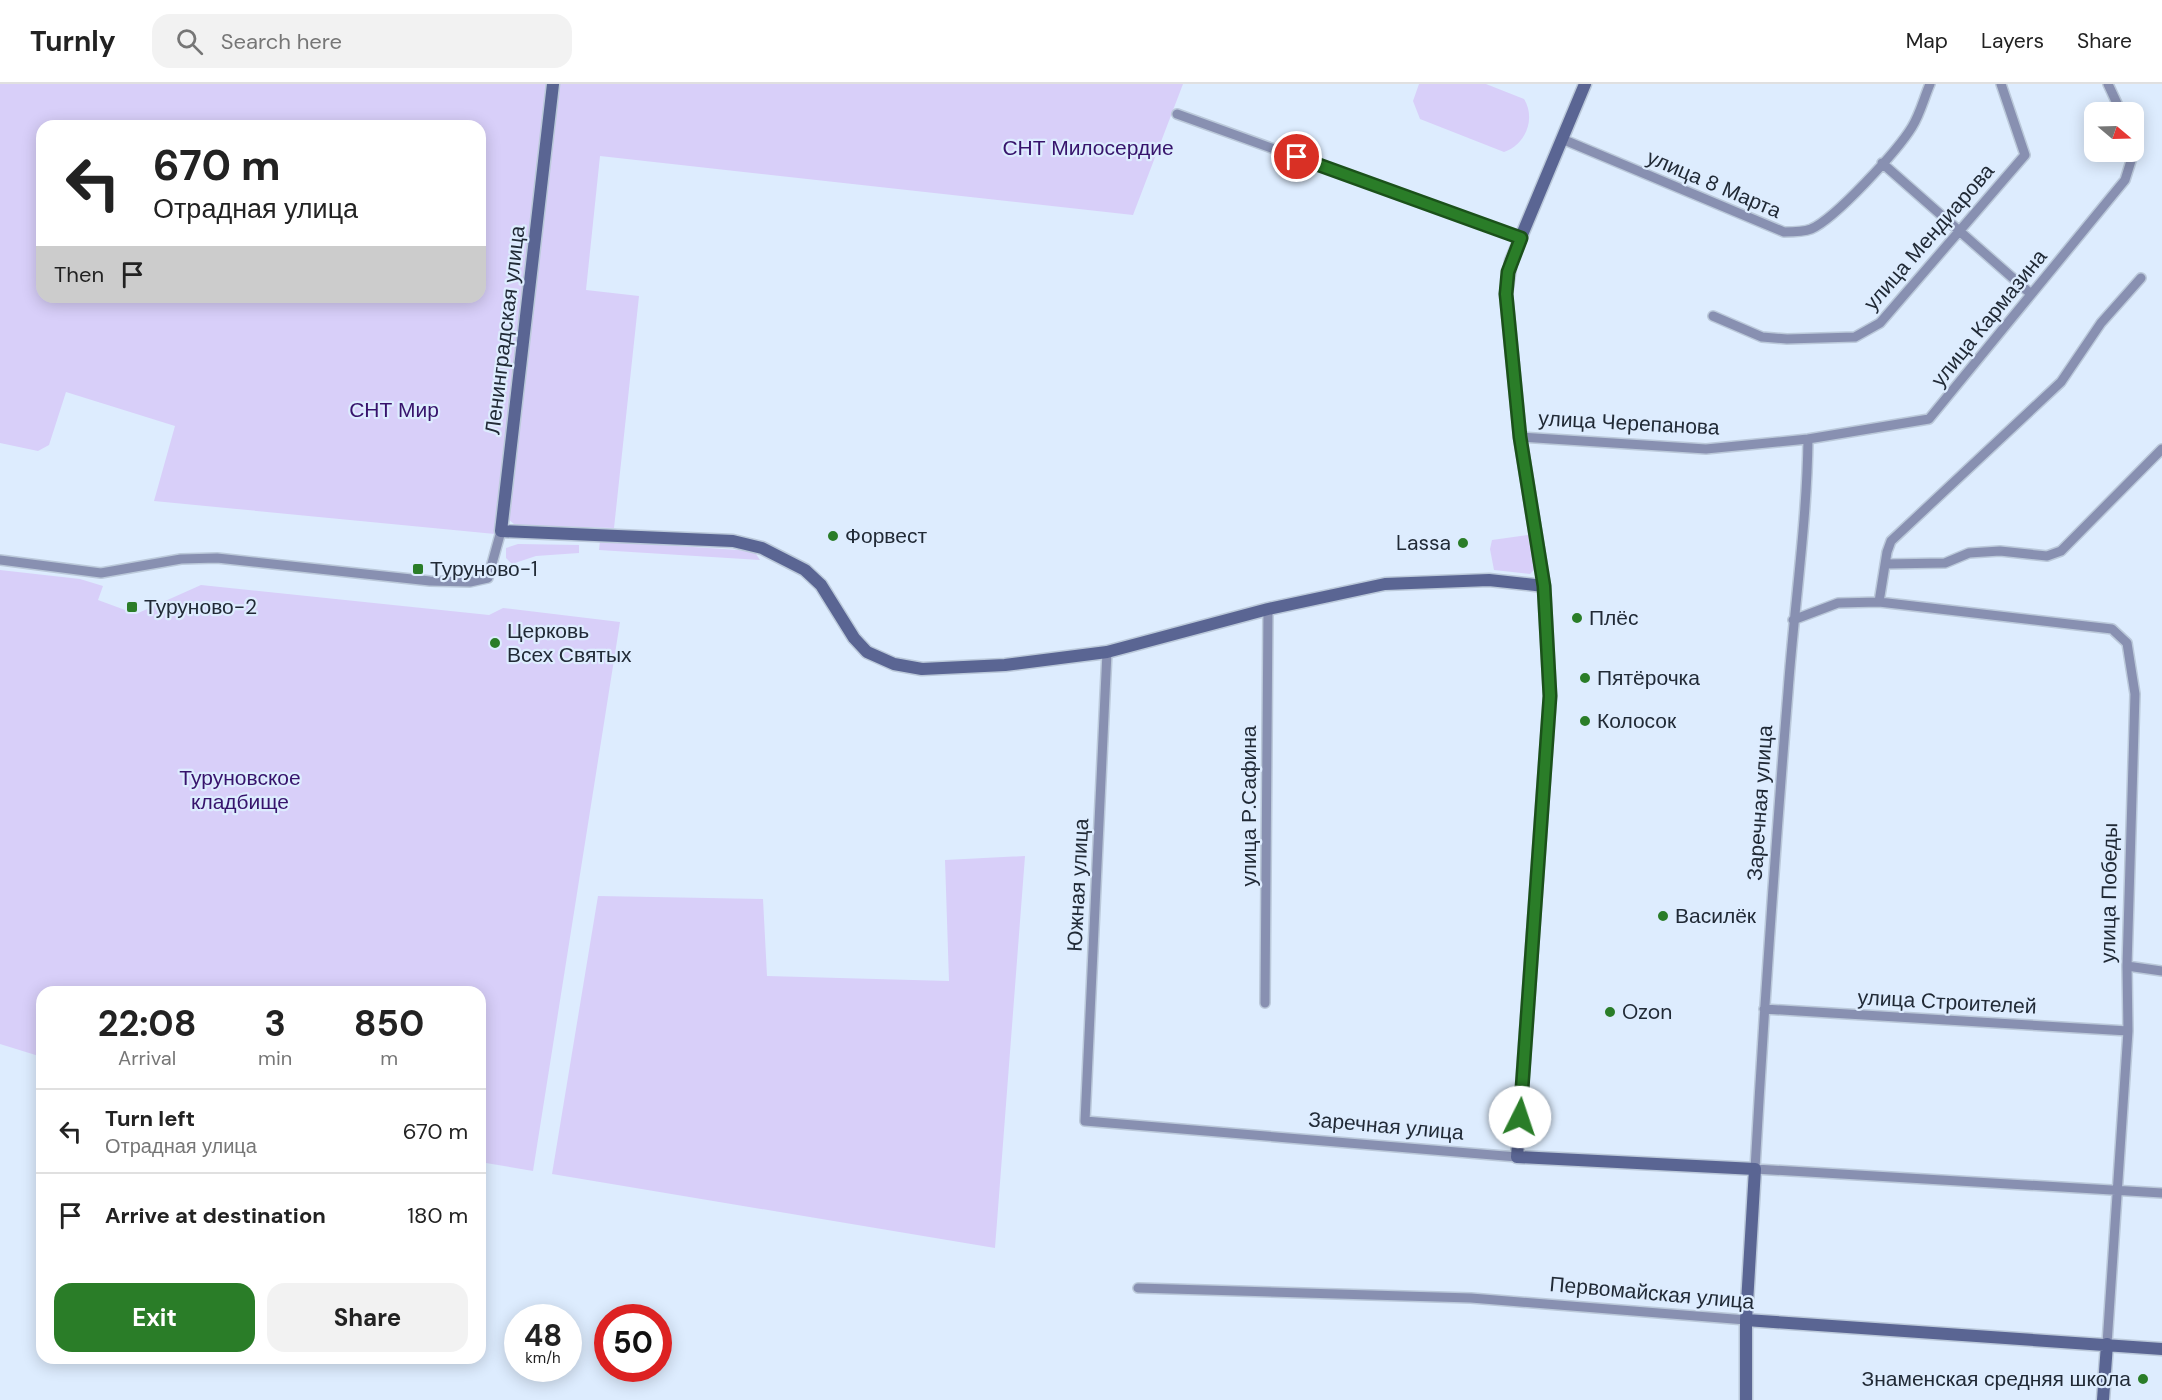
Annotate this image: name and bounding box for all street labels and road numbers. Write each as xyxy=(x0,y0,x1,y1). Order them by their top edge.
street label: улица 8 Марта xyxy=(1643,143,1786,225)
street label: улица Мендиарова xyxy=(1857,157,2001,316)
street label: Ленинградская улица xyxy=(478,224,532,436)
street label: улица Кармазина xyxy=(1925,243,2053,393)
street label: улица Черепанова xyxy=(1538,404,1721,442)
street label: Заречная улица xyxy=(1741,724,1779,882)
street label: улица Р.Сафина xyxy=(1235,725,1263,886)
street label: Южная улица xyxy=(1061,817,1095,952)
street label: улица Победы xyxy=(2094,823,2124,963)
street label: улица Строителей xyxy=(1857,983,2037,1021)
street label: Заречная улица xyxy=(1307,1105,1465,1147)
street label: Первомайская улица xyxy=(1548,1270,1756,1316)

